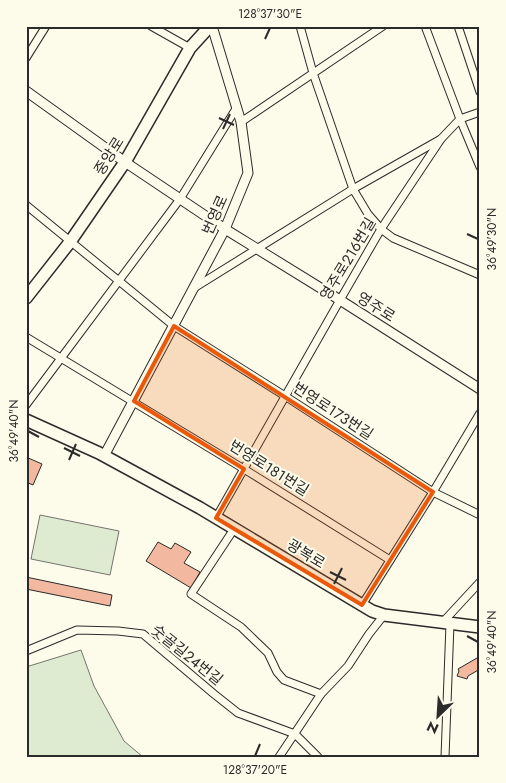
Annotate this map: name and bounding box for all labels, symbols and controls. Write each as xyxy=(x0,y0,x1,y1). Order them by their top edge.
text: 128°37'30"E xyxy=(238,5,302,23)
street label: 중앙로 xyxy=(89,133,129,179)
street label: 번영로 xyxy=(197,192,233,238)
text: 36°49'30"N xyxy=(483,208,501,270)
street label: 영주로216번길 xyxy=(315,214,381,304)
street label: 영주로 xyxy=(353,287,399,327)
street label: 번영로173번길 xyxy=(289,377,377,445)
text: 36°49'40"N xyxy=(5,399,23,463)
street label: 번영로181번길 xyxy=(225,435,313,501)
street label: 광복로 xyxy=(283,534,329,574)
text: 36°49'40"N xyxy=(483,610,501,674)
street label: 숫골길24번길 xyxy=(147,619,227,691)
north arrow xyxy=(414,690,464,740)
text: N xyxy=(423,716,442,739)
text: 128°37'20"E xyxy=(223,761,287,779)

